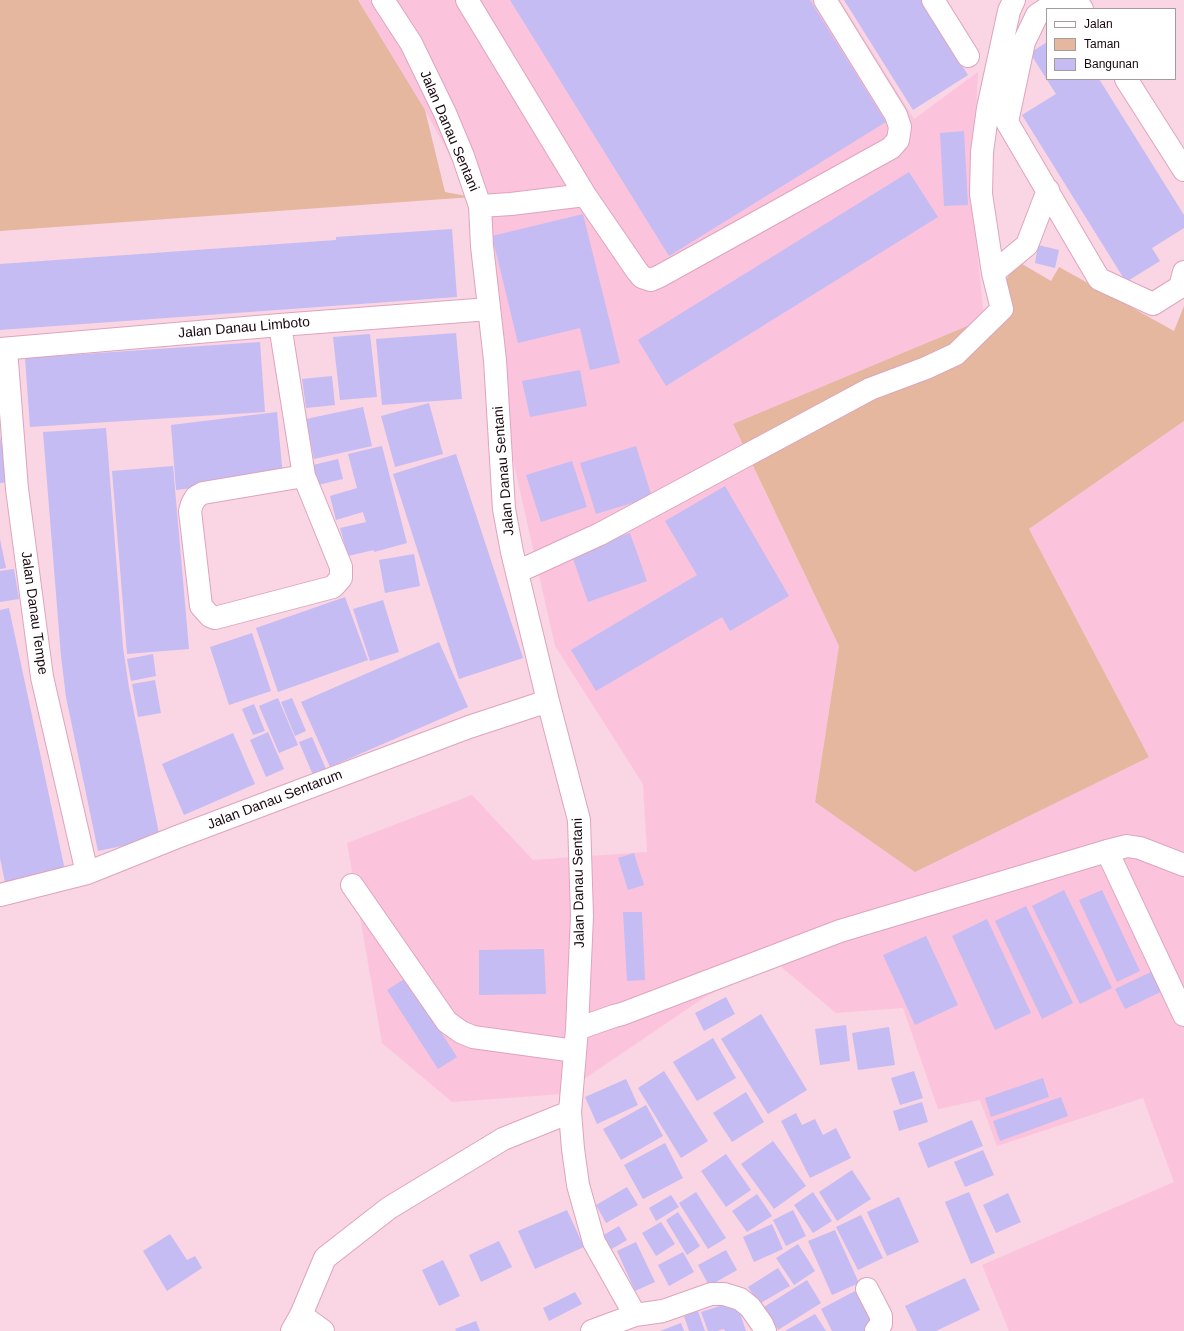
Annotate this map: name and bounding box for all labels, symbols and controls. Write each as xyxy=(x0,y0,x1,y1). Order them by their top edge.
legend xyxy=(1046,8,1176,80)
text: Jalan xyxy=(1084,17,1113,31)
text: Taman xyxy=(1084,37,1120,51)
text: Bangunan xyxy=(1084,57,1139,71)
street label: Jalan Danau Sentani xyxy=(416,68,482,194)
street label: Jalan Danau Limboto xyxy=(177,314,311,342)
street label: Jalan Danau Sentani xyxy=(490,406,518,536)
street label: Jalan Danau Tempe xyxy=(17,550,51,676)
street label: Jalan Danau Sentarum xyxy=(205,766,345,834)
street label: Jalan Danau Sentani xyxy=(569,818,589,948)

